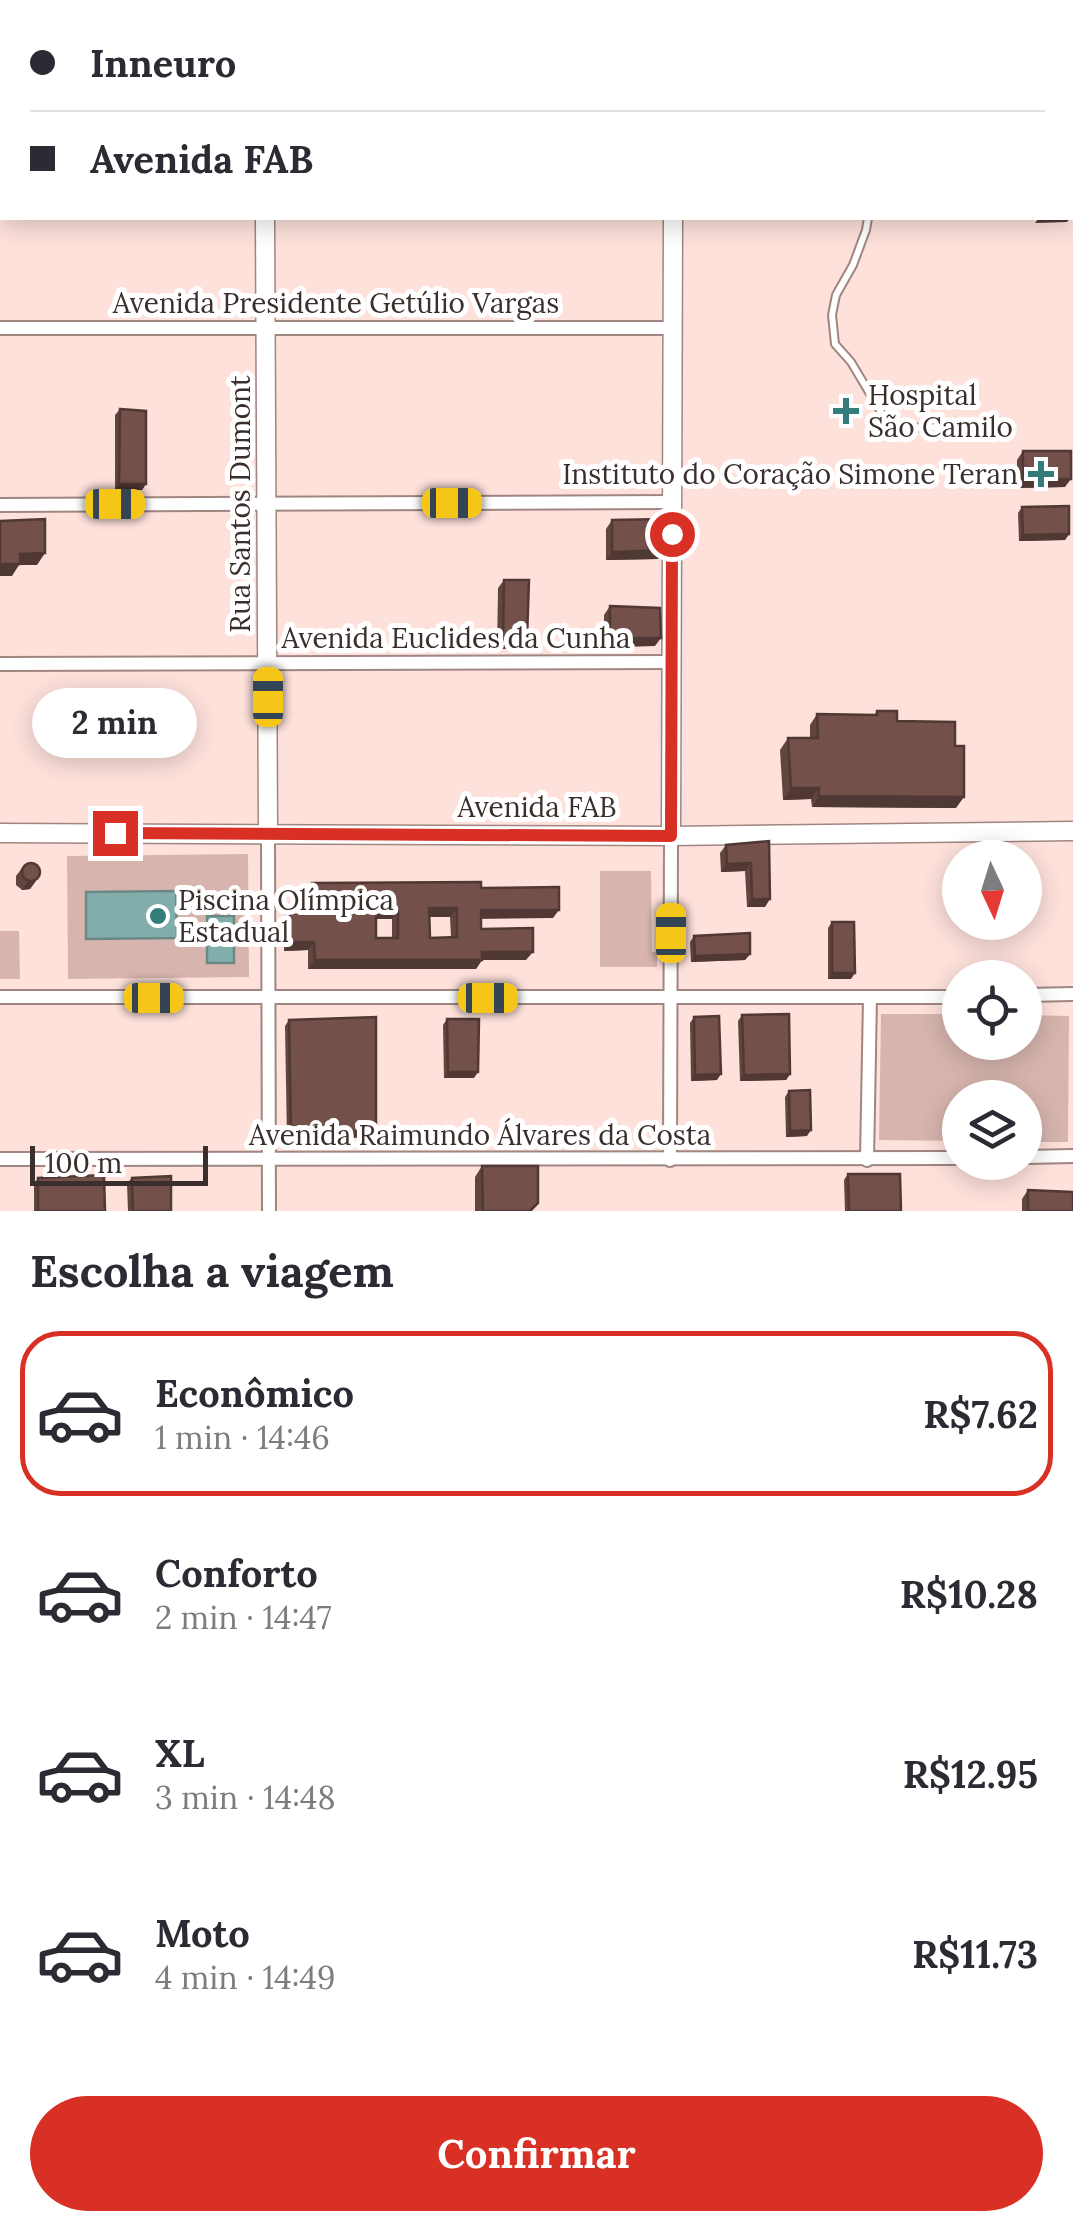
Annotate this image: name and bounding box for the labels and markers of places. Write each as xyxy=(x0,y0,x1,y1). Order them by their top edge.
place label: Hospital São Camilo xyxy=(868,377,1013,445)
marker: Hospital São Camilo xyxy=(833,398,859,424)
place label: Instituto do Coração Simone Teran xyxy=(562,456,1018,492)
marker: Instituto do Coração Simone Teran xyxy=(1028,461,1054,487)
place label: Piscina Olímpica Estadual xyxy=(178,882,394,950)
marker: Piscina Olímpica Estadual xyxy=(147,905,169,927)

